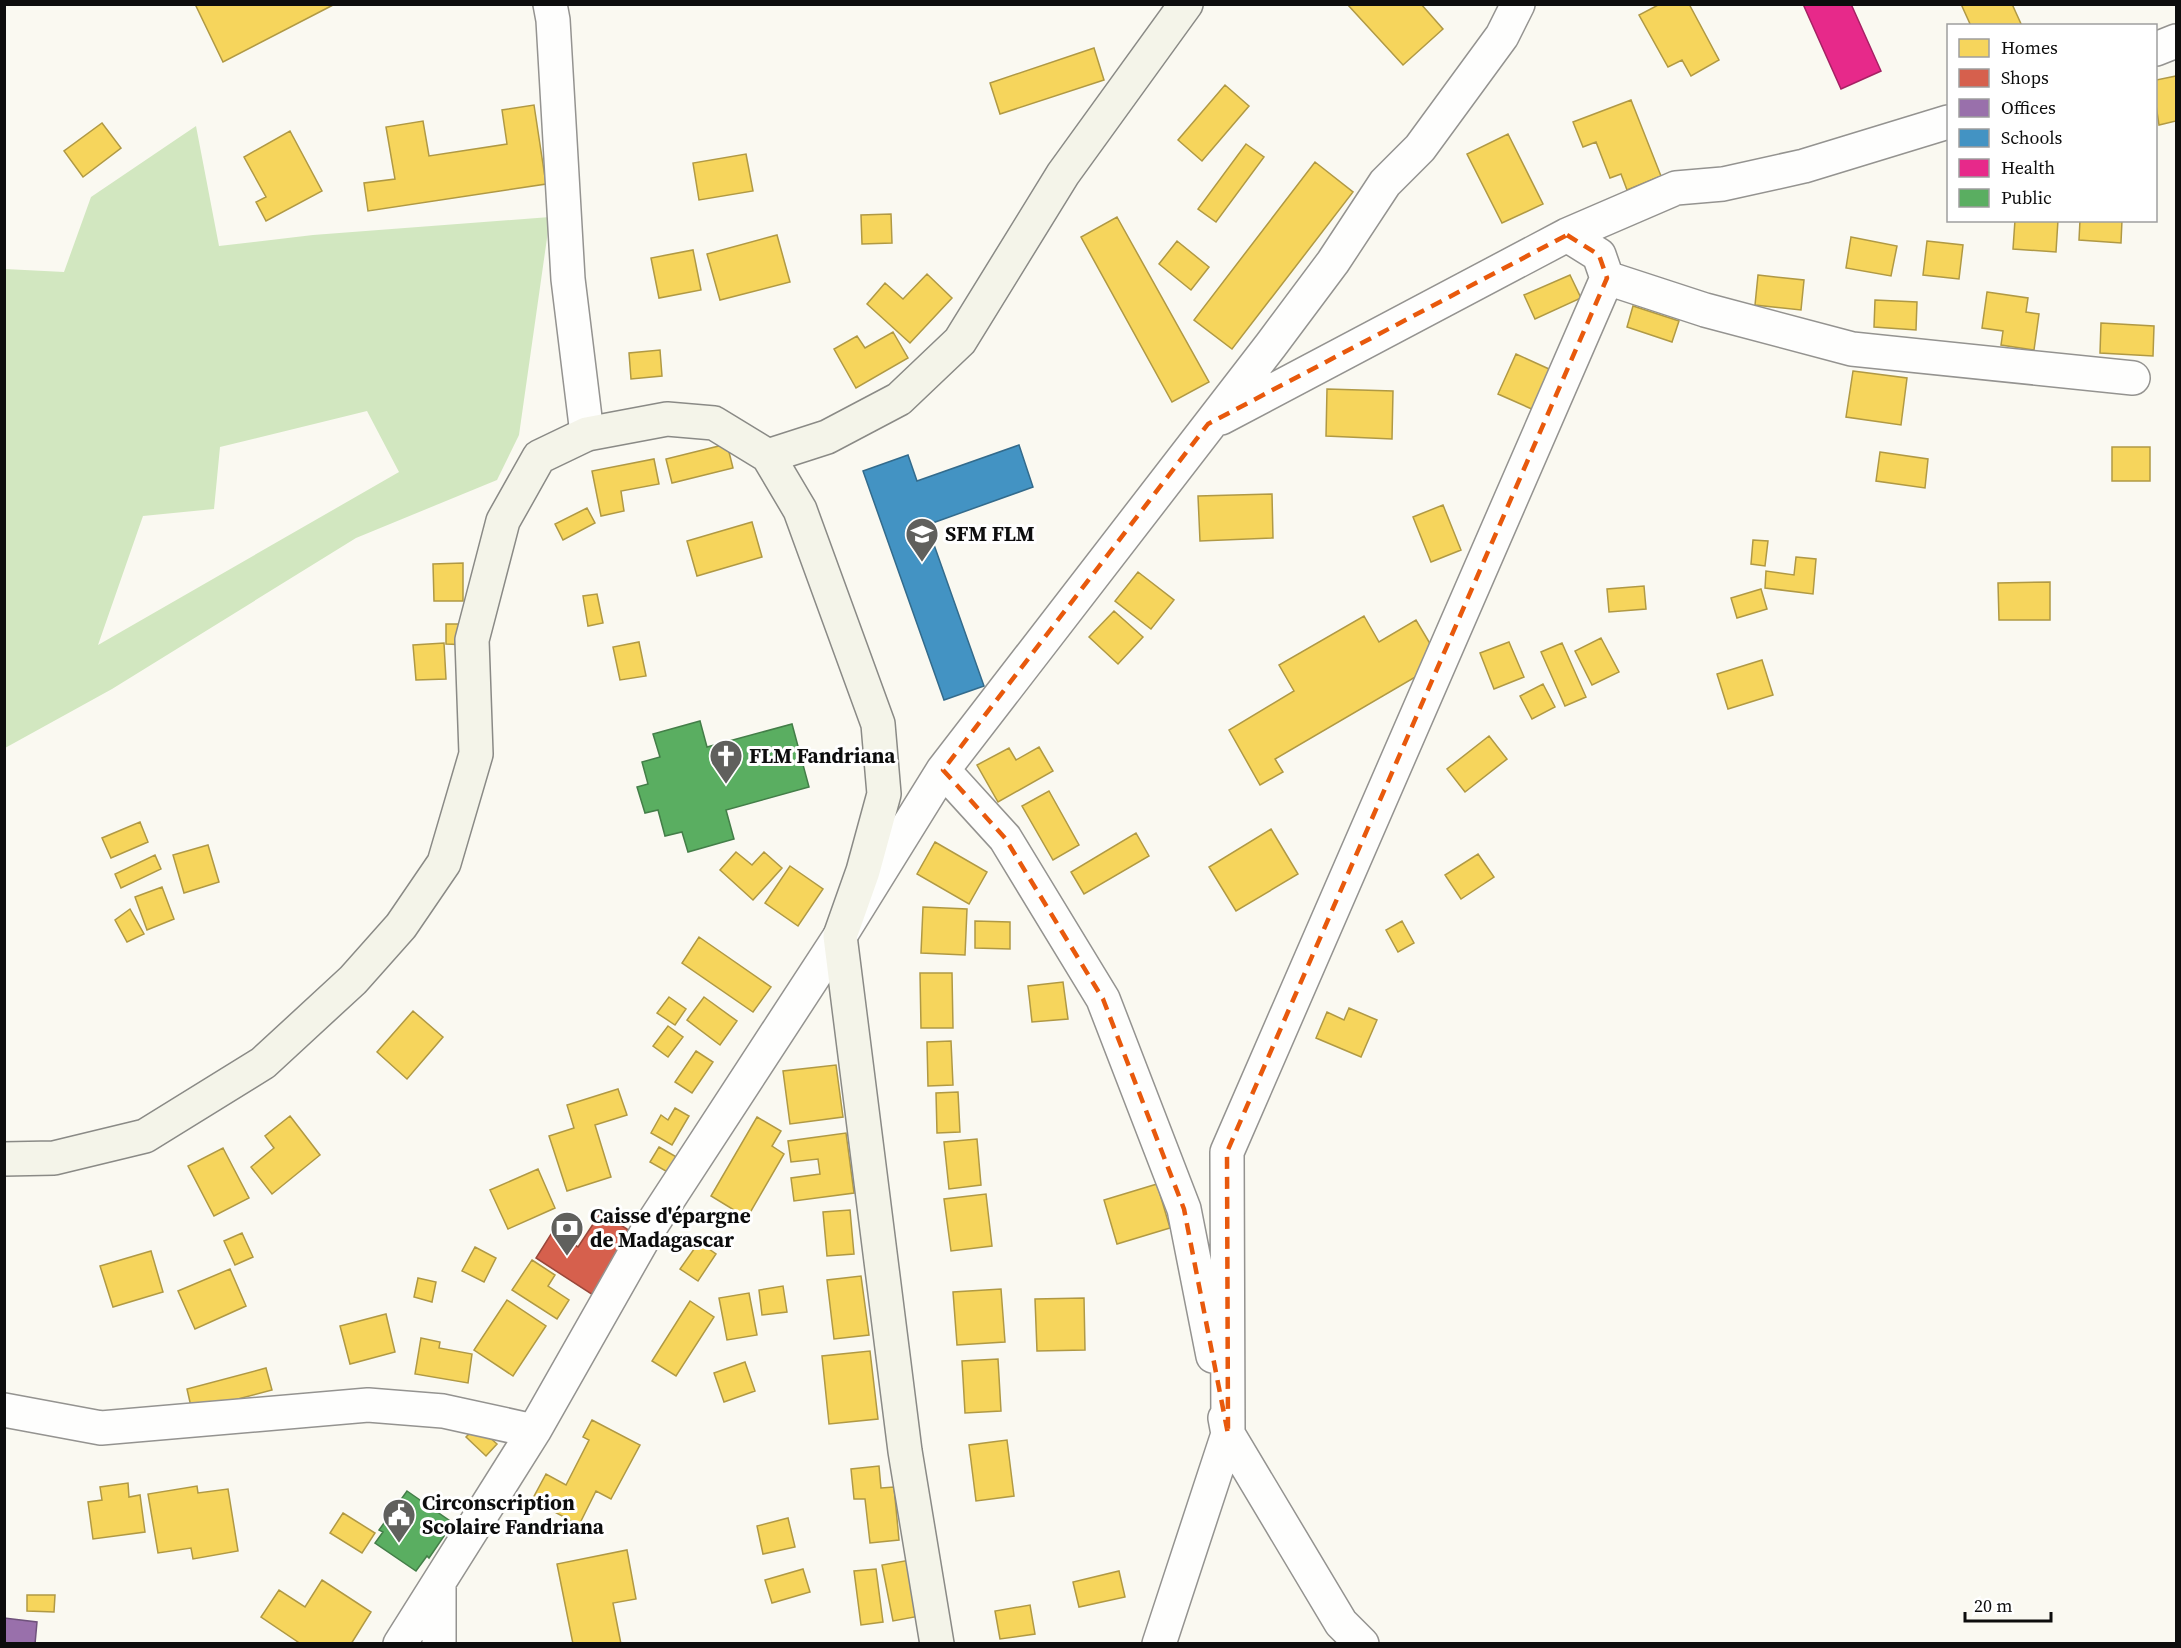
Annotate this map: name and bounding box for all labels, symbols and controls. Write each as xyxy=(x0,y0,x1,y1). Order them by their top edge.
legend xyxy=(1947,24,2157,222)
text: Homes xyxy=(2001,35,2058,60)
text: Shops xyxy=(2001,65,2049,90)
text: Offices xyxy=(2001,95,2056,120)
text: Schools xyxy=(2001,125,2063,150)
text: Health xyxy=(2001,155,2055,180)
text: Public xyxy=(2001,185,2052,210)
school or university icon: SFM FLM xyxy=(904,516,940,563)
place label: SFM FLM xyxy=(945,519,1035,548)
church icon: FLM Fandriana xyxy=(708,738,744,785)
place label: FLM Fandriana xyxy=(749,741,896,770)
place label: Caisse d'épargne de Madagascar xyxy=(590,1201,751,1254)
bank icon: Caisse d'épargne de Madagascar xyxy=(549,1210,585,1257)
place label: Circonscription Scolaire Fandriana xyxy=(422,1488,605,1541)
public building icon: Circonscription Scolaire Fandriana xyxy=(381,1497,417,1544)
scale bar xyxy=(1965,1585,2050,1623)
text: 20 m xyxy=(1974,1593,2012,1618)

